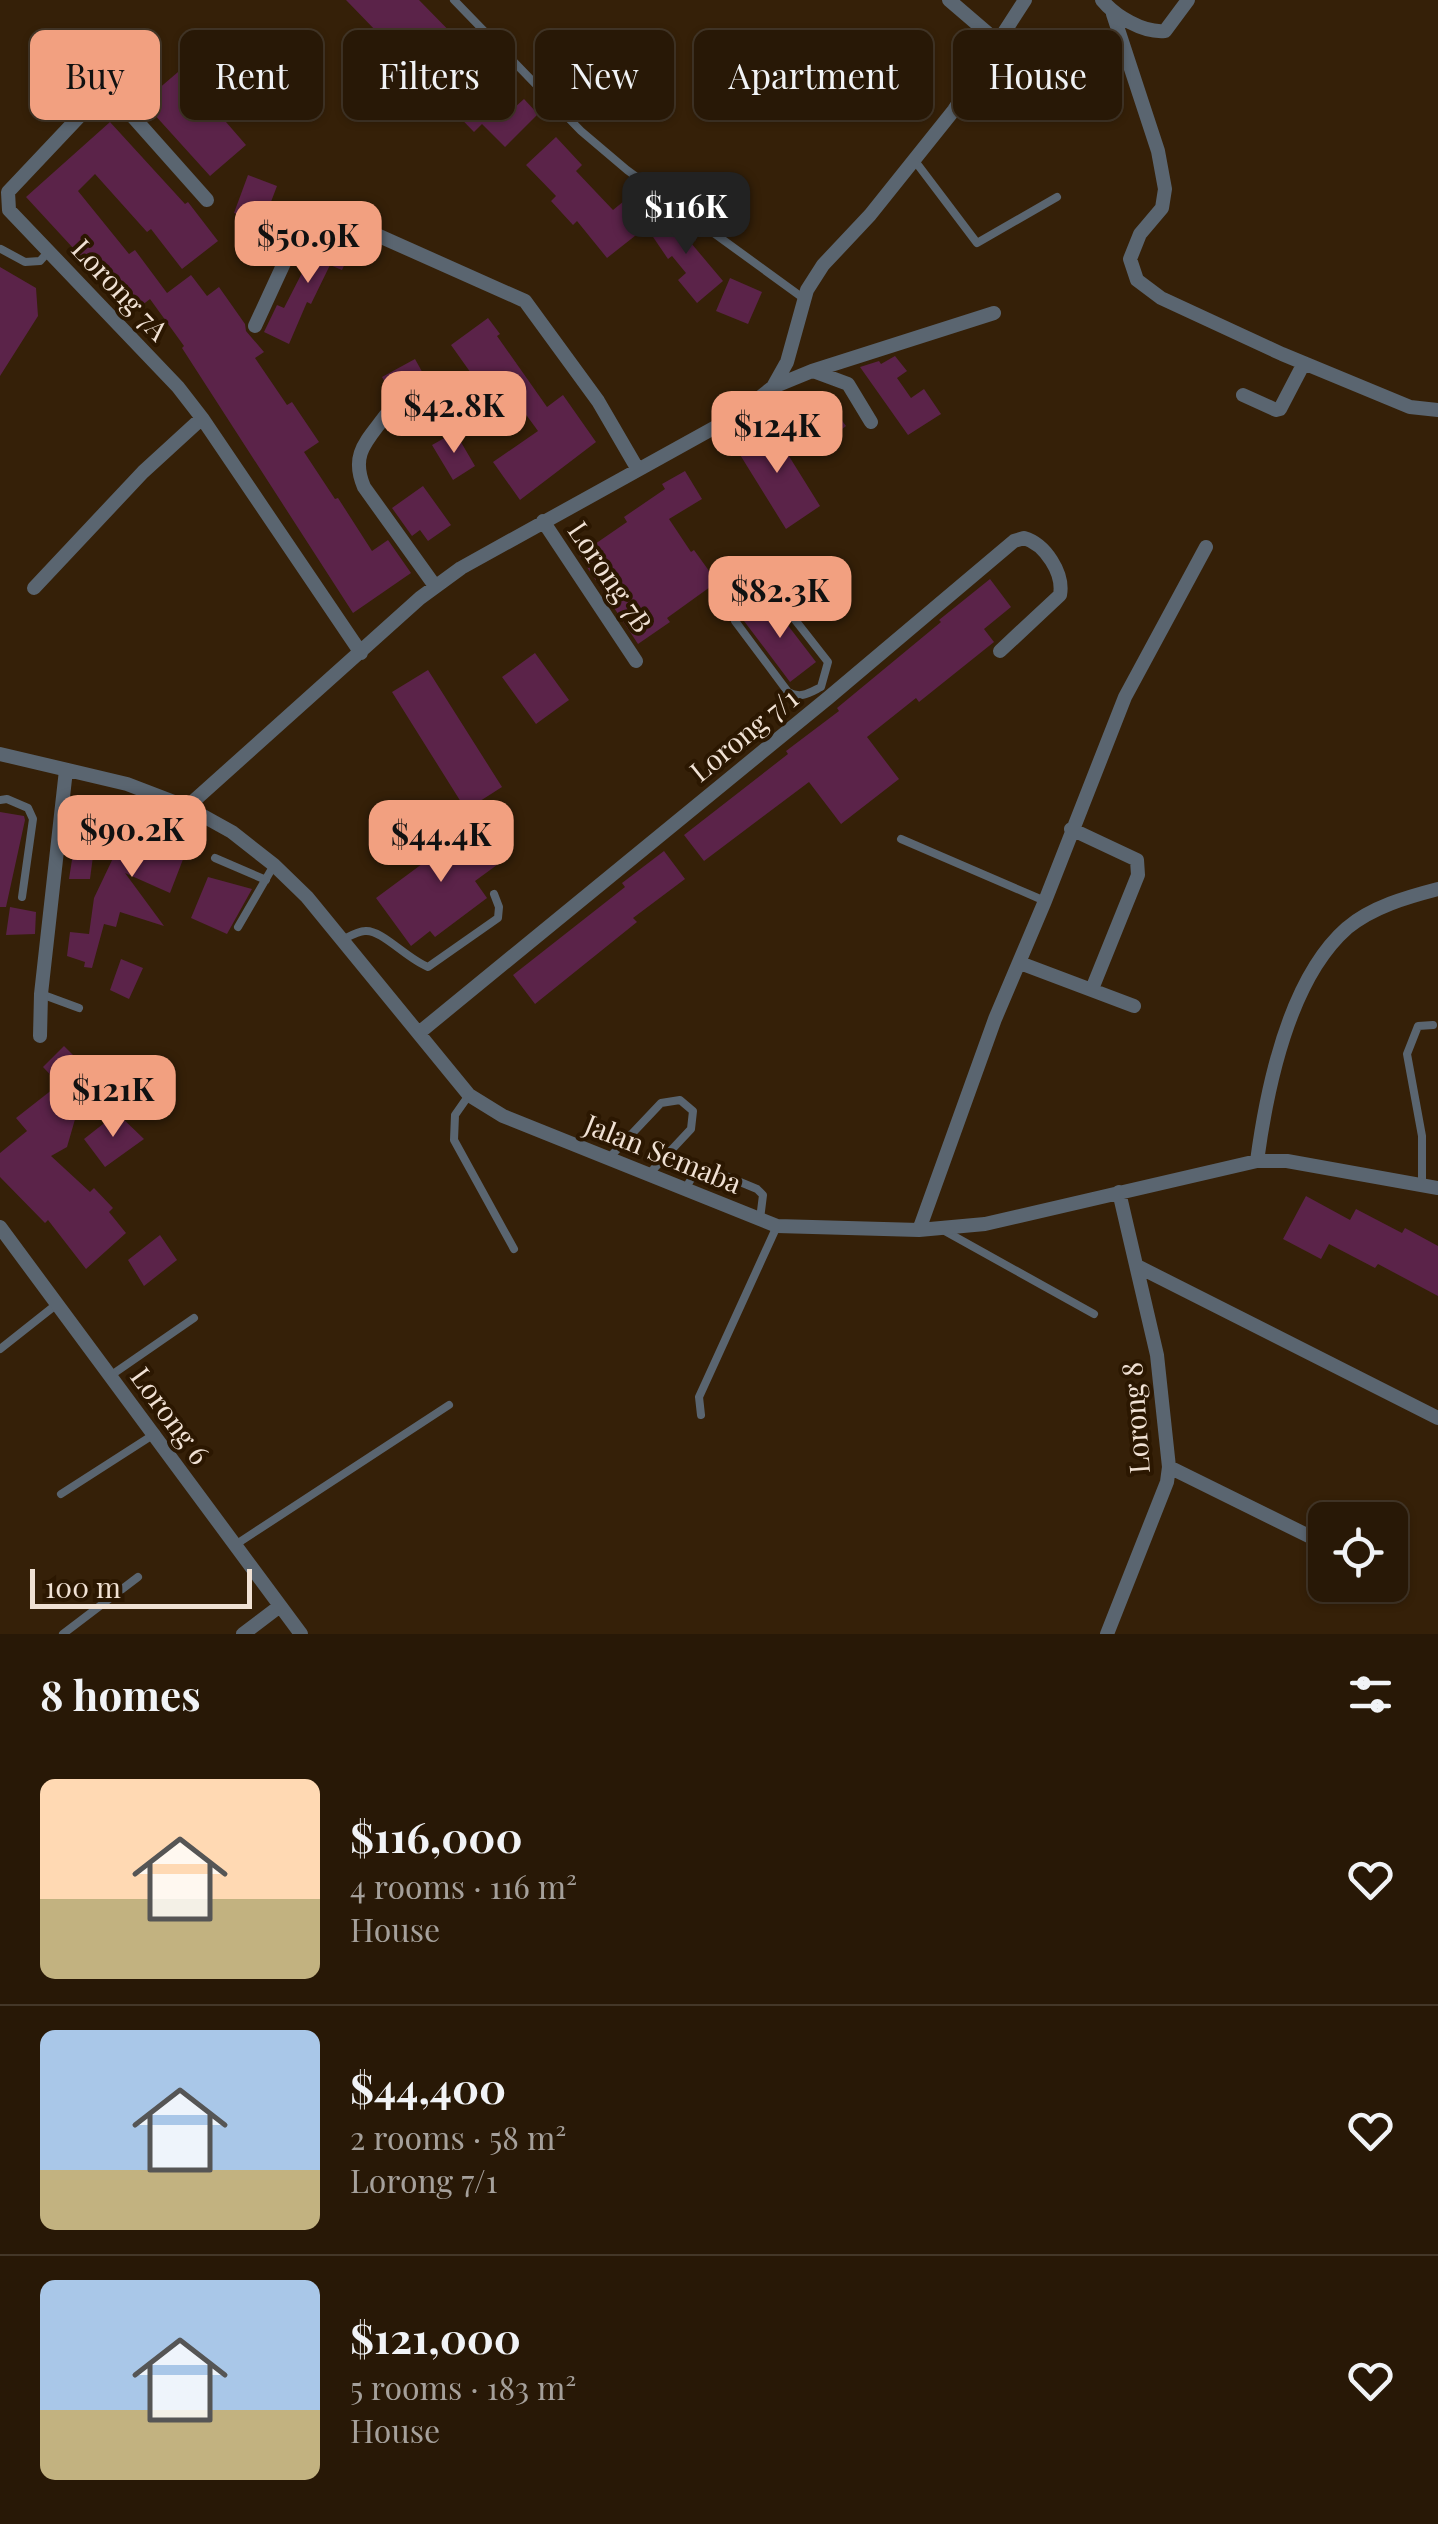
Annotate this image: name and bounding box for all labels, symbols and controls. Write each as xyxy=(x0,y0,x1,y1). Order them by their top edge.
chip: Buy xyxy=(30,30,160,120)
chip: Rent xyxy=(180,30,323,120)
chip: Filters xyxy=(343,30,515,120)
chip: New xyxy=(535,30,674,120)
chip: Apartment xyxy=(694,30,933,120)
chip: House xyxy=(953,30,1122,120)
pin: $116K xyxy=(616,172,756,257)
text: $116K xyxy=(644,183,728,226)
pin: $50.9K xyxy=(227,201,389,286)
text: $50.9K xyxy=(257,212,359,255)
street label: Lorong 7A xyxy=(65,230,178,348)
pin: $42.8K xyxy=(373,371,535,456)
text: $42.8K xyxy=(403,382,505,425)
pin: $124K xyxy=(707,391,847,476)
text: $124K xyxy=(733,402,821,445)
street label: Lorong 7B xyxy=(561,514,662,639)
pin: $82.3K xyxy=(699,556,861,641)
text: $82.3K xyxy=(730,567,830,610)
street label: Lorong 7/1 xyxy=(681,679,805,789)
pin: $90.2K xyxy=(51,795,213,880)
pin: $44.4K xyxy=(360,800,522,885)
text: $90.2K xyxy=(80,806,184,849)
text: $44.4K xyxy=(391,811,491,854)
pin: $121K xyxy=(43,1055,183,1140)
text: $121K xyxy=(72,1066,154,1109)
street label: Jalan Semaba xyxy=(579,1104,747,1201)
street label: Lorong 6 xyxy=(123,1359,219,1471)
street label: Lorong 8 xyxy=(1112,1361,1157,1475)
map controls xyxy=(1308,1502,1408,1602)
button: locate xyxy=(1308,1502,1408,1602)
scale bar xyxy=(30,1564,252,1608)
text: 100 m xyxy=(45,1568,121,1605)
text: 8 homes xyxy=(40,1666,201,1722)
icon: filters xyxy=(1343,1667,1398,1722)
text: $116,000 xyxy=(350,1808,523,1864)
icon: home xyxy=(120,1819,240,1939)
icon: heart xyxy=(1343,1852,1398,1907)
text: 4 rooms · 116 m² xyxy=(350,1864,577,1907)
text: House xyxy=(350,1907,440,1950)
text: $44,400 xyxy=(350,2059,506,2115)
icon: home xyxy=(120,2070,240,2190)
icon: heart xyxy=(1343,2103,1398,2158)
text: 2 rooms · 58 m² xyxy=(350,2115,566,2158)
text: Lorong 7/1 xyxy=(350,2158,498,2201)
text: $121,000 xyxy=(350,2309,521,2365)
icon: home xyxy=(120,2320,240,2440)
icon: heart xyxy=(1343,2353,1398,2408)
text: 5 rooms · 183 m² xyxy=(350,2365,576,2408)
text: House xyxy=(350,2408,440,2451)

